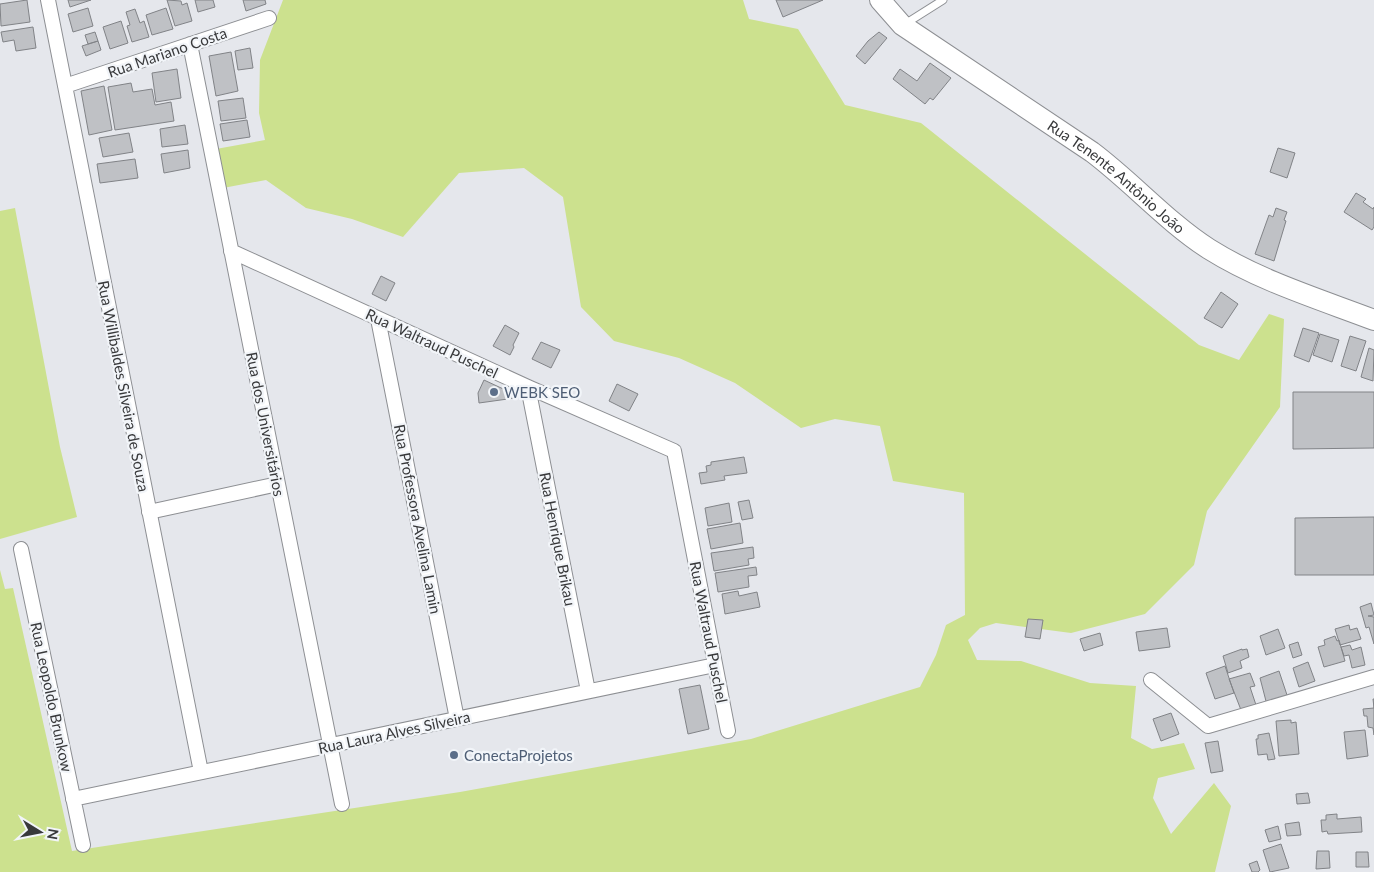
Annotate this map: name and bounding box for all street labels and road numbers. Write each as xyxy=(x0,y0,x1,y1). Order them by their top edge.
street label: Rua Mariano Costa xyxy=(105,23,229,81)
street label: Rua Tenente Antônio João xyxy=(1044,116,1188,237)
street label: Rua Willibaldes Silveira de Souza xyxy=(95,279,153,493)
street label: Rua Waltraud Puschel xyxy=(363,304,501,382)
street label: Rua dos Universitários xyxy=(243,350,289,498)
street label: Rua Professora Avelina Lamin xyxy=(391,423,445,615)
street label: Rua Henrique Brikau xyxy=(536,471,580,607)
street label: Rua Waltraud Puschel xyxy=(686,560,732,704)
street label: Rua Leopoldo Brunkow xyxy=(27,620,77,774)
street label: Rua Laura Alves Silveira xyxy=(316,707,472,757)

